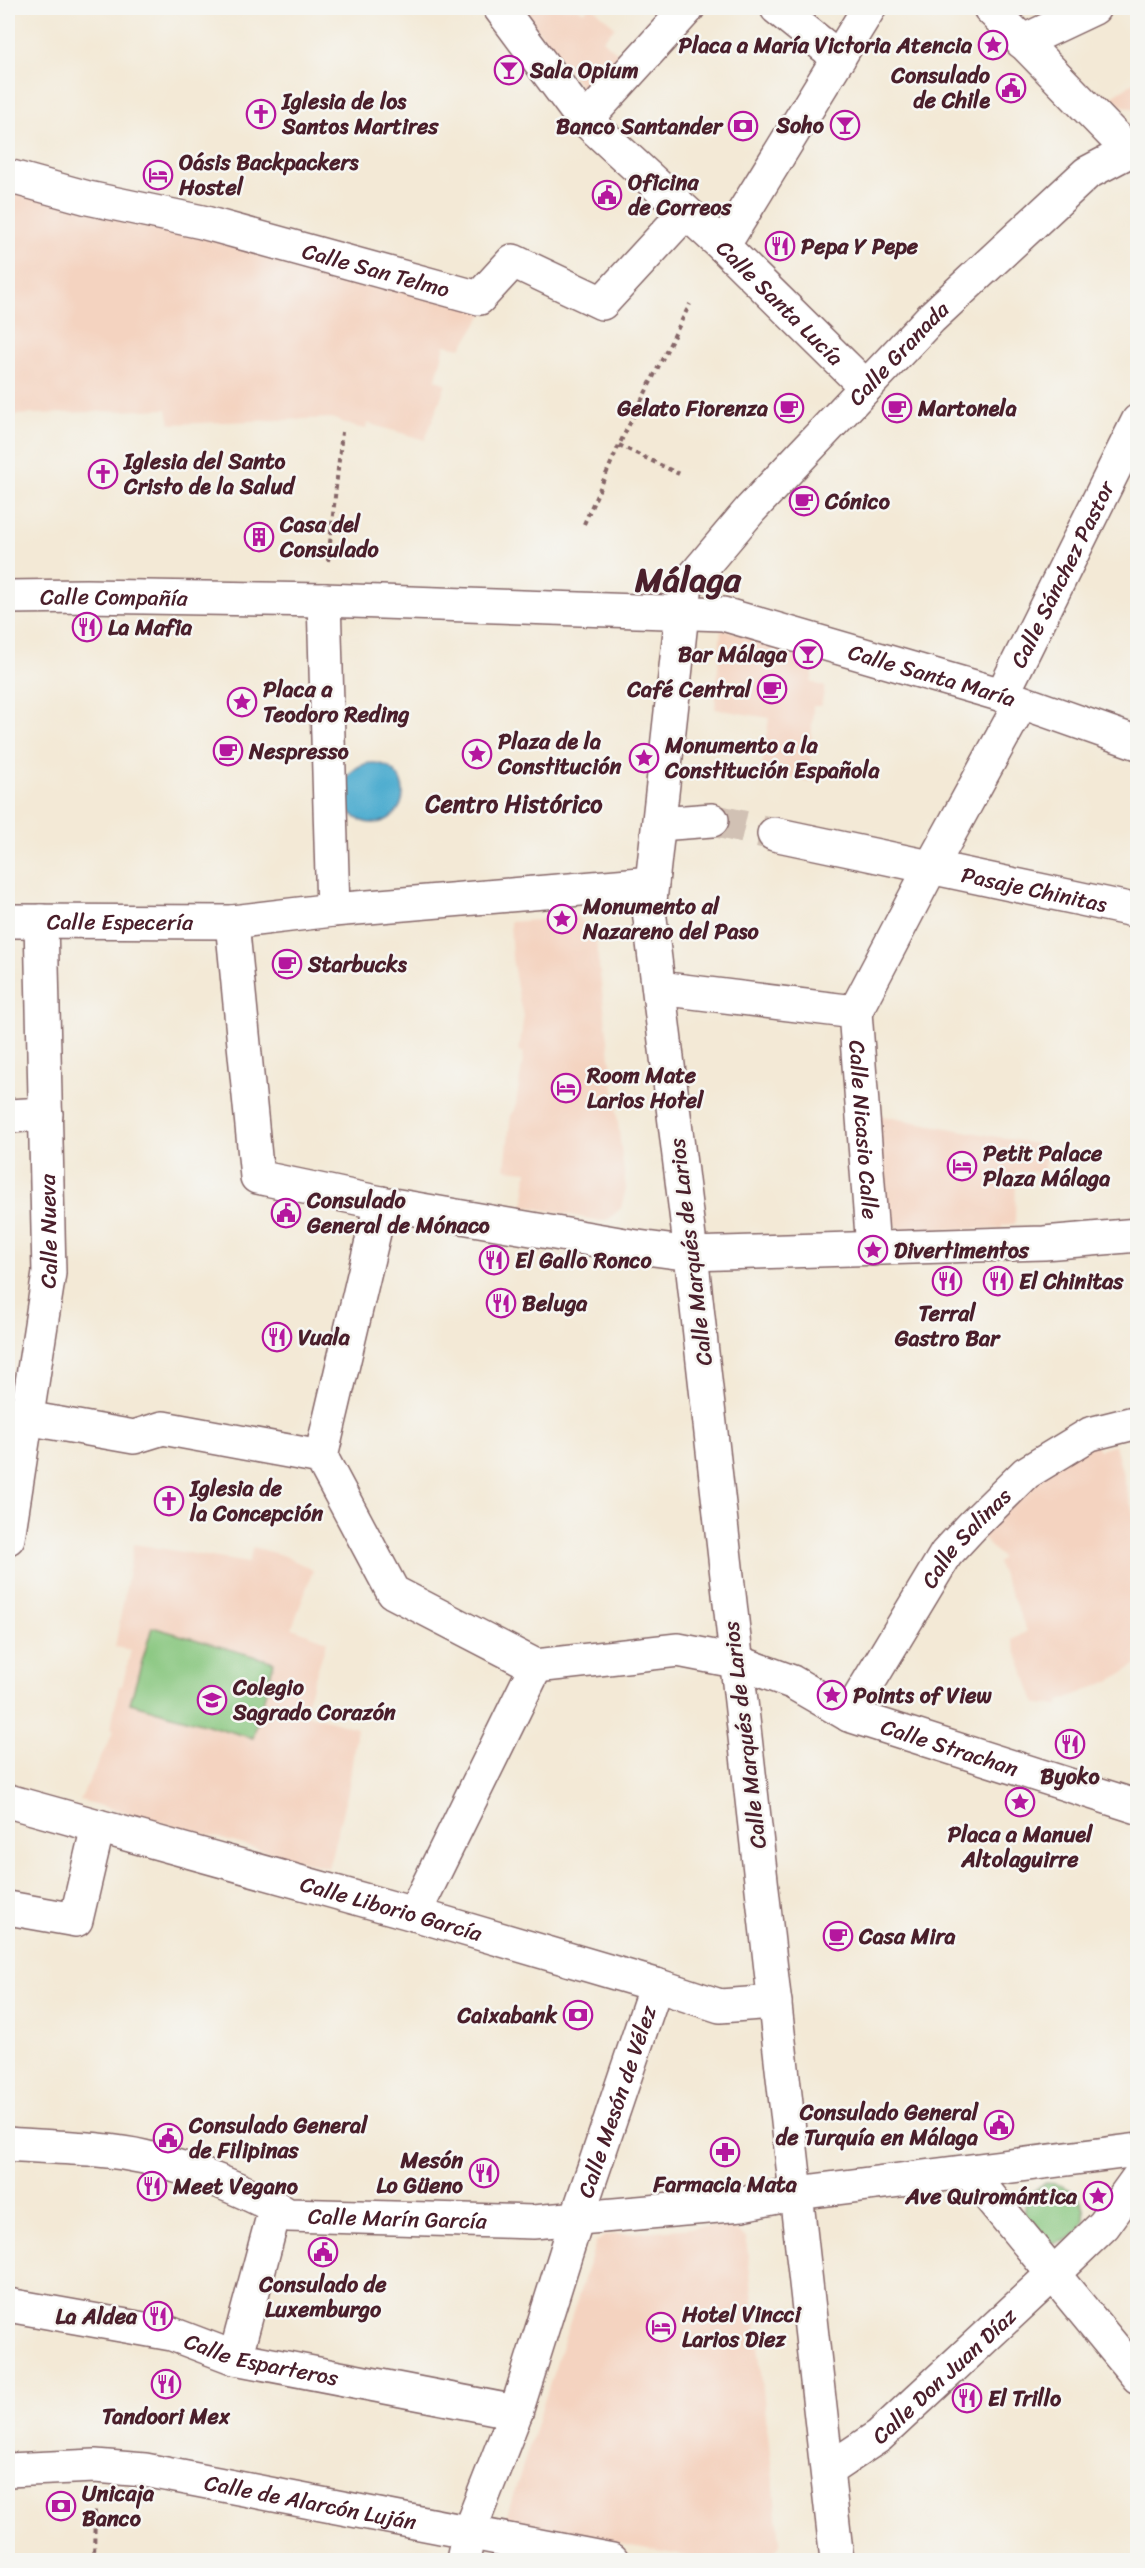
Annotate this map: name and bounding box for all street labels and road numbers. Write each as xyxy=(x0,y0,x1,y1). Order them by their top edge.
street label: Calle Santa Lucía xyxy=(707,230,853,376)
street label: Calle San Telmo xyxy=(298,231,454,309)
street label: Calle Granada xyxy=(838,291,959,415)
street label: Calle Sánchez Pastor xyxy=(999,473,1126,675)
street label: Calle Compañía xyxy=(40,577,189,618)
street label: Calle Santa María xyxy=(844,632,1021,718)
street label: Pasaje Chinitas xyxy=(958,855,1111,924)
street label: Calle Especería xyxy=(47,902,194,942)
street label: Calle Nicasio Calle xyxy=(837,1039,890,1221)
street label: Calle Marqués de Larios xyxy=(657,1135,724,1368)
street label: Calle Nueva xyxy=(28,1173,69,1291)
street label: Calle Salinas xyxy=(910,1477,1022,1596)
street label: Calle Marqués de Larios xyxy=(711,1618,778,1851)
street label: Calle Strachan xyxy=(876,1707,1024,1788)
street label: Calle Liborio García xyxy=(296,1864,488,1953)
street label: Calle Mesón de Vélez xyxy=(566,2000,668,2203)
street label: Calle Marín García xyxy=(307,2197,488,2241)
street label: Calle Don Juan Díaz xyxy=(862,2297,1027,2454)
street label: Calle Esparteros xyxy=(178,2321,343,2398)
street label: Calle de Alarcón Luján xyxy=(201,2463,420,2542)

